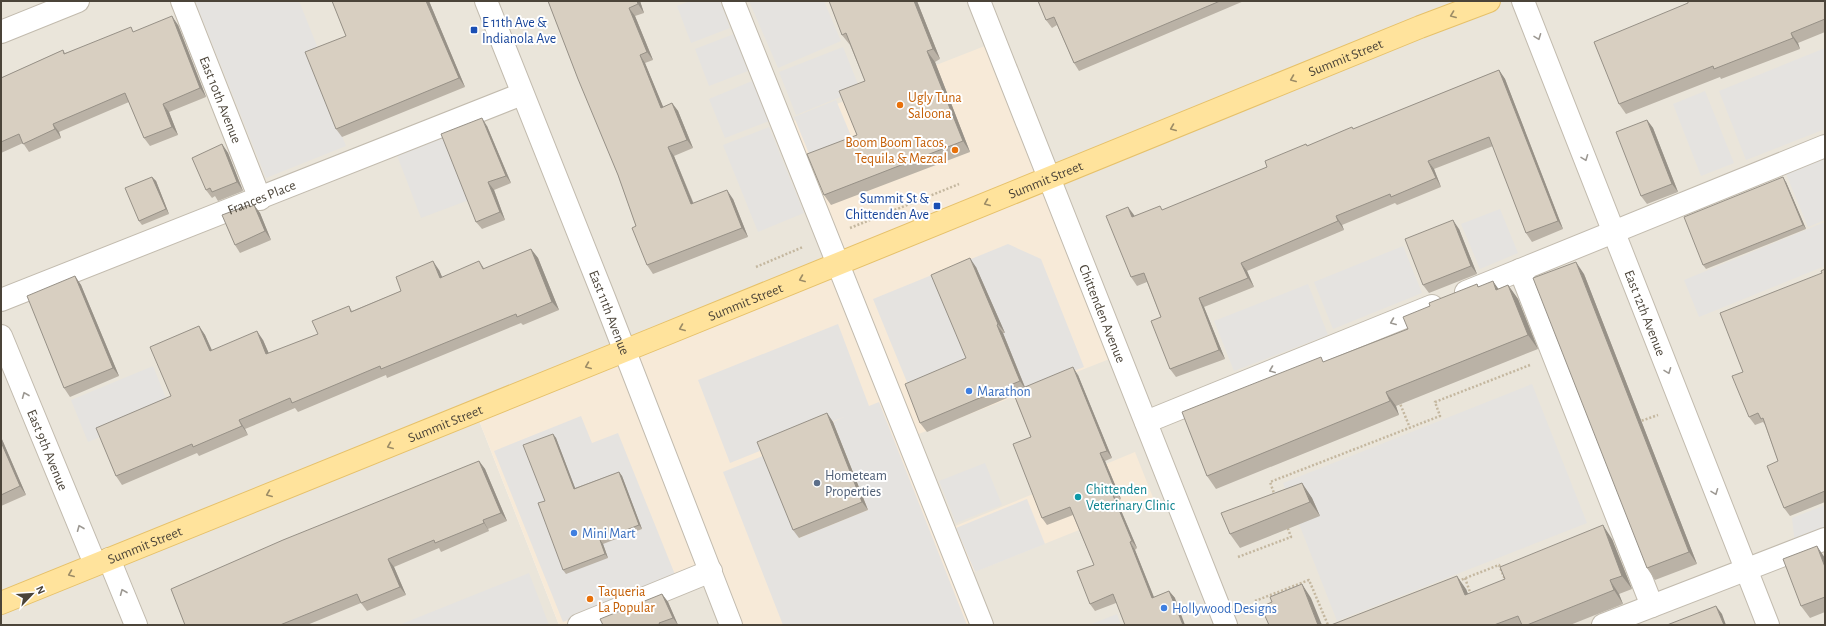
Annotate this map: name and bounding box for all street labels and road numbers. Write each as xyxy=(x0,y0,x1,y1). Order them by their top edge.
street label: Summit Street xyxy=(1307,37,1386,80)
street label: East 10th Avenue xyxy=(197,55,243,145)
street label: Summit Street xyxy=(1007,159,1086,202)
street label: Frances Place xyxy=(226,178,298,218)
street label: Chittenden Avenue xyxy=(1076,263,1127,365)
street label: East 11th Avenue xyxy=(586,268,632,357)
street label: East 12th Avenue xyxy=(1621,268,1668,358)
street label: Summit Street xyxy=(706,281,785,324)
street label: Summit Street xyxy=(406,403,485,446)
street label: East 9th Avenue xyxy=(24,407,70,493)
street label: Summit Street xyxy=(106,524,185,567)

